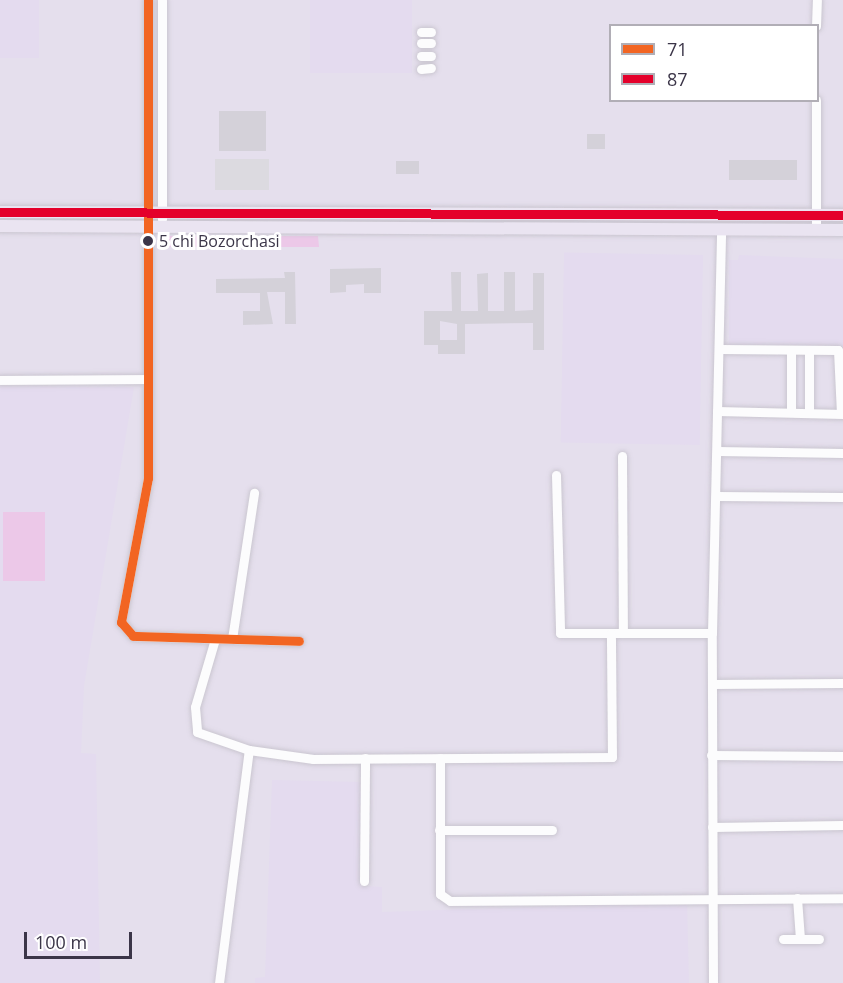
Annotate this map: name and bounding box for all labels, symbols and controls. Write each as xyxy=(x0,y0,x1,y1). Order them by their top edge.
legend xyxy=(609,24,819,102)
text: 71 xyxy=(667,37,688,61)
text: 87 xyxy=(667,67,688,91)
place label: 5 chi Bozorchasi xyxy=(159,231,280,251)
marker: 5 chi Bozorchasi xyxy=(142,235,154,247)
scale bar xyxy=(27,920,135,958)
text: 100 m xyxy=(35,930,87,954)

